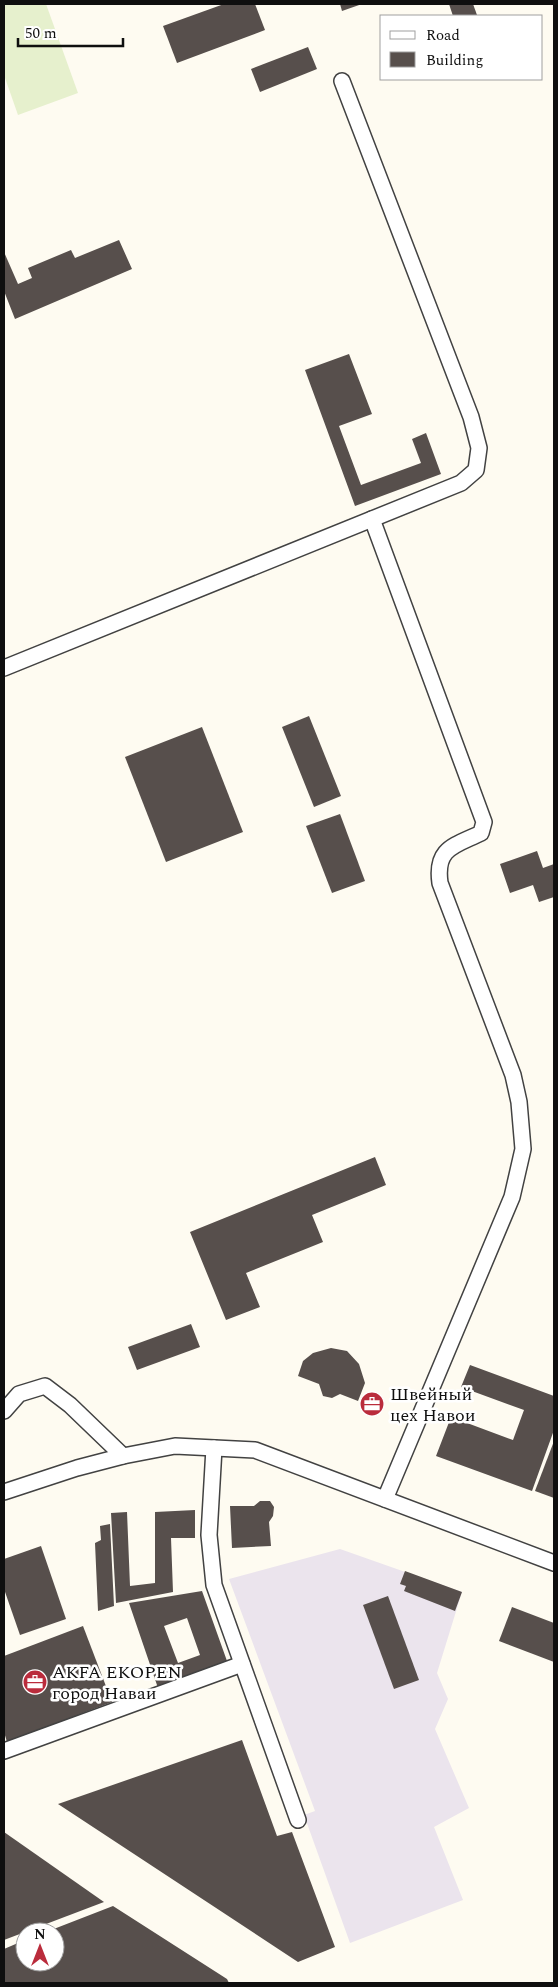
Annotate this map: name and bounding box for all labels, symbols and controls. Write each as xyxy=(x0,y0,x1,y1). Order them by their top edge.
scale bar xyxy=(18,15,122,47)
legend xyxy=(380,15,543,80)
text: 50 m xyxy=(25,22,57,45)
text: Road xyxy=(426,24,460,47)
text: Building xyxy=(426,49,483,72)
place label: Швейный цех Навои xyxy=(390,1381,475,1429)
office icon: Швейный цех Навои xyxy=(359,1391,385,1417)
place label: AKFA EKOPEN город Наваи xyxy=(52,1659,182,1707)
office icon: AKFA EKOPEN город Наваи xyxy=(22,1669,48,1695)
north arrow xyxy=(15,1922,65,1972)
text: N xyxy=(34,1924,46,1945)

